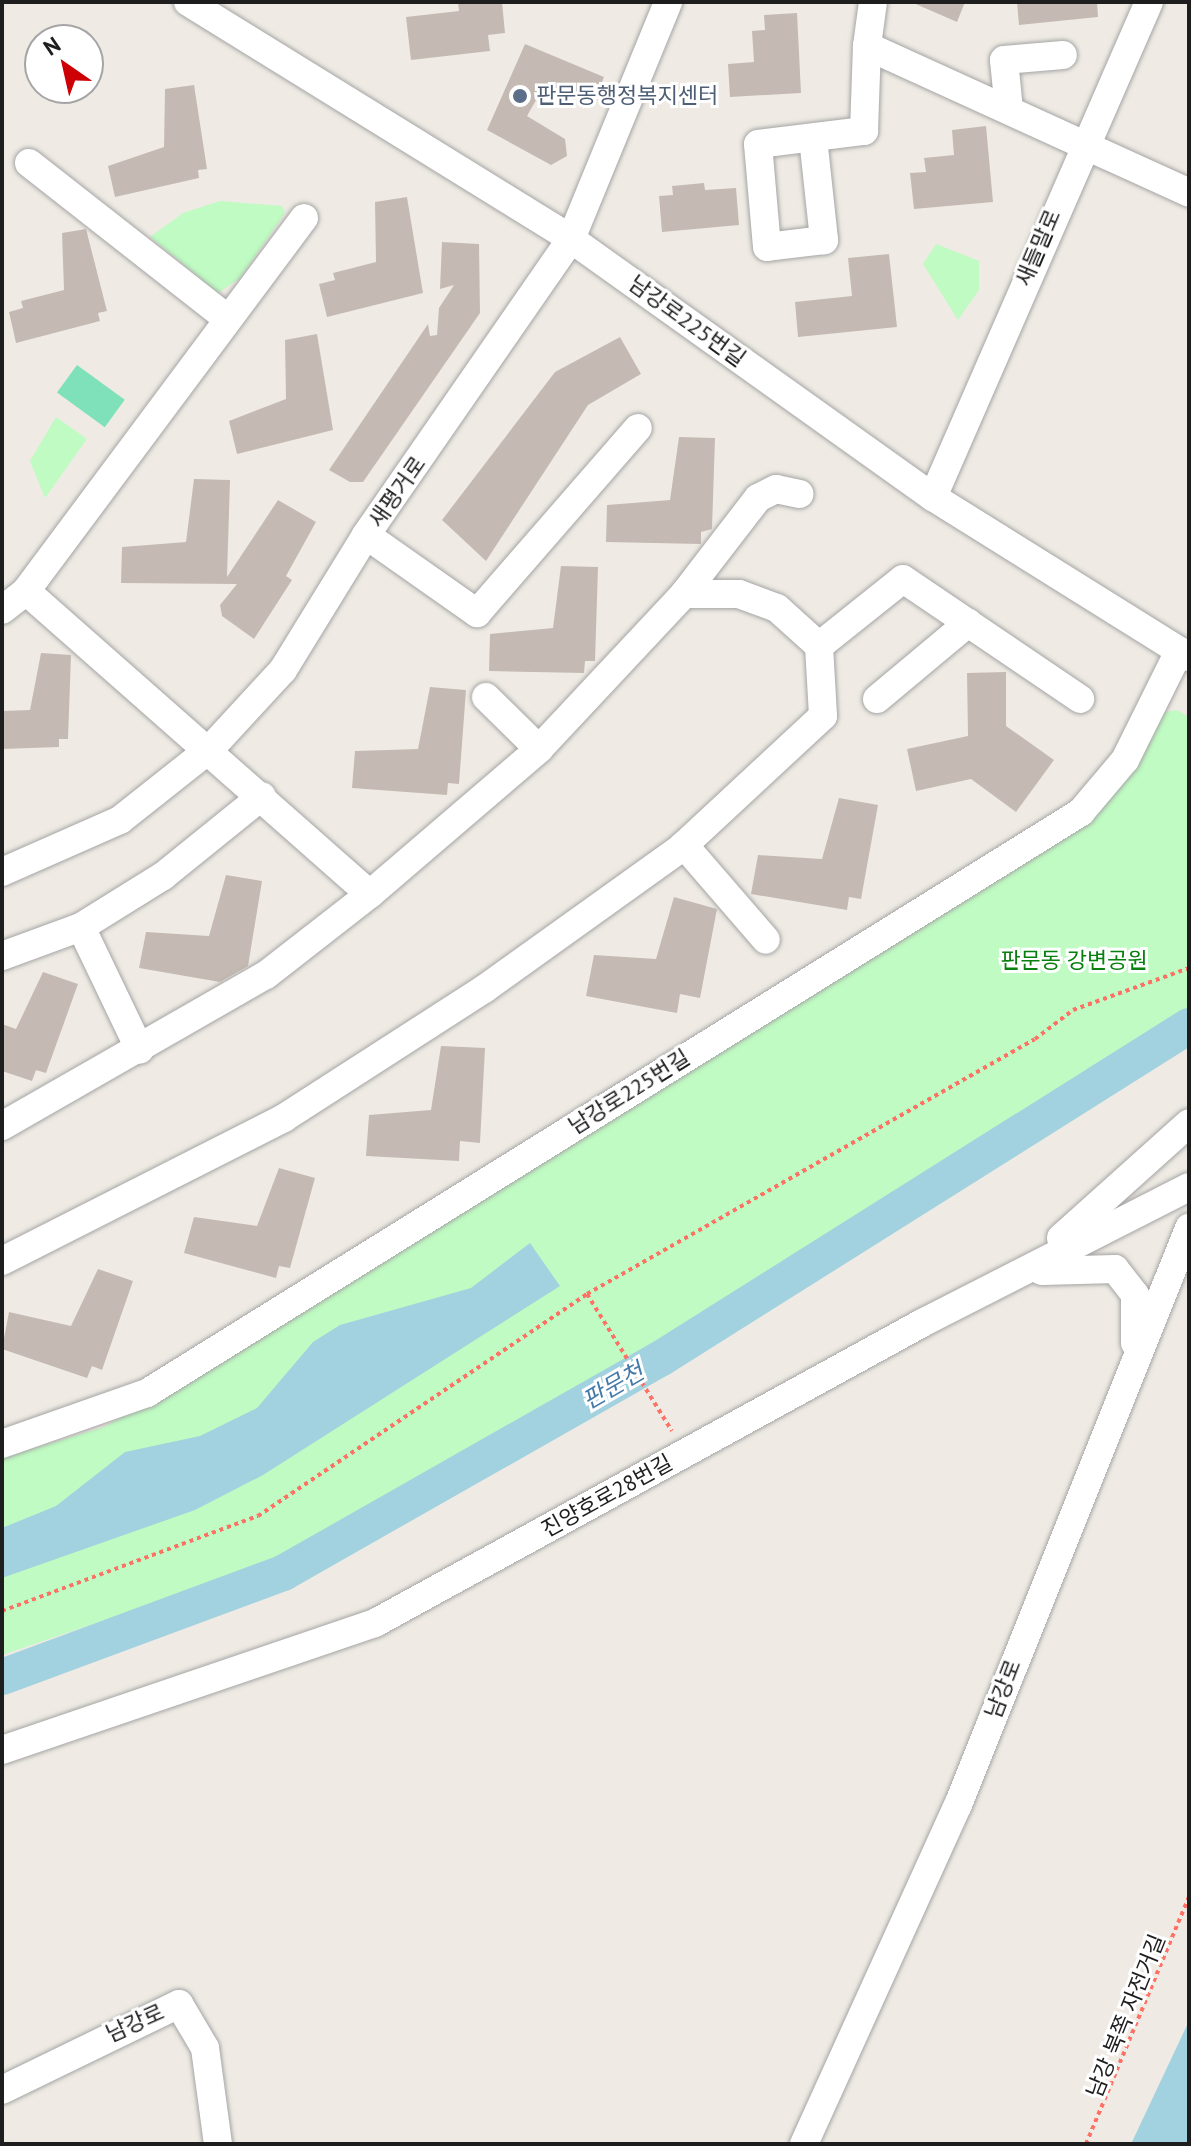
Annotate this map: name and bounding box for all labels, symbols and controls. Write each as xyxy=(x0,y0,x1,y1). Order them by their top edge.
north arrow xyxy=(24,24,104,104)
text: N xyxy=(38,30,66,61)
place label: 판문동행정복지센터 xyxy=(536,83,718,109)
marker: 판문동행정복지센터 xyxy=(511,87,529,105)
street label: 새들말로 xyxy=(1010,206,1066,290)
street label: 남강로225번길 xyxy=(624,270,750,372)
street label: 새평거로 xyxy=(363,451,431,533)
park label: 판문동 강변공원 xyxy=(1000,948,1148,974)
street label: 남강로225번길 xyxy=(564,1044,694,1140)
water label: 판문천 xyxy=(577,1357,649,1415)
street label: 진양호로28번길 xyxy=(537,1449,677,1543)
street label: 남강로 xyxy=(980,1656,1026,1722)
street label: 남강 북쪽 자전거길 xyxy=(1081,1931,1171,2101)
street label: 남강로 xyxy=(102,1999,168,2047)

